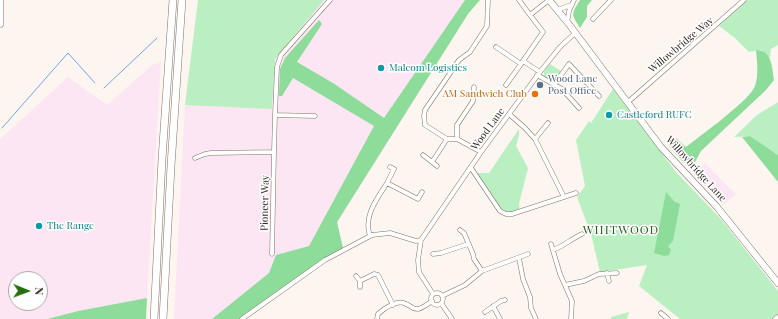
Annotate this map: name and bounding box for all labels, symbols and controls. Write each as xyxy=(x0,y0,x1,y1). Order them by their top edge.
street label: Willowbridge Way xyxy=(646,15,716,75)
place label: Malcom Logistics xyxy=(389,62,467,74)
marker: Malcom Logistics xyxy=(376,63,386,73)
place label: Wood Lane Post Office xyxy=(548,73,598,96)
marker: Wood Lane Post Office xyxy=(535,80,545,90)
place label: AM Sandwich Club xyxy=(443,88,527,100)
marker: AM Sandwich Club xyxy=(530,89,540,99)
street label: Wood Lane xyxy=(469,105,507,153)
place label: Castleford RUFC xyxy=(617,109,692,121)
marker: Castleford RUFC xyxy=(604,110,614,120)
street label: Willowbridge Lane xyxy=(663,134,729,204)
street label: Pioneer Way xyxy=(259,175,271,231)
place label: The Range xyxy=(47,220,94,232)
marker: The Range xyxy=(34,221,44,231)
district label: WHITWOOD xyxy=(583,223,659,237)
north arrow xyxy=(8,271,48,311)
text: N xyxy=(32,287,47,295)

